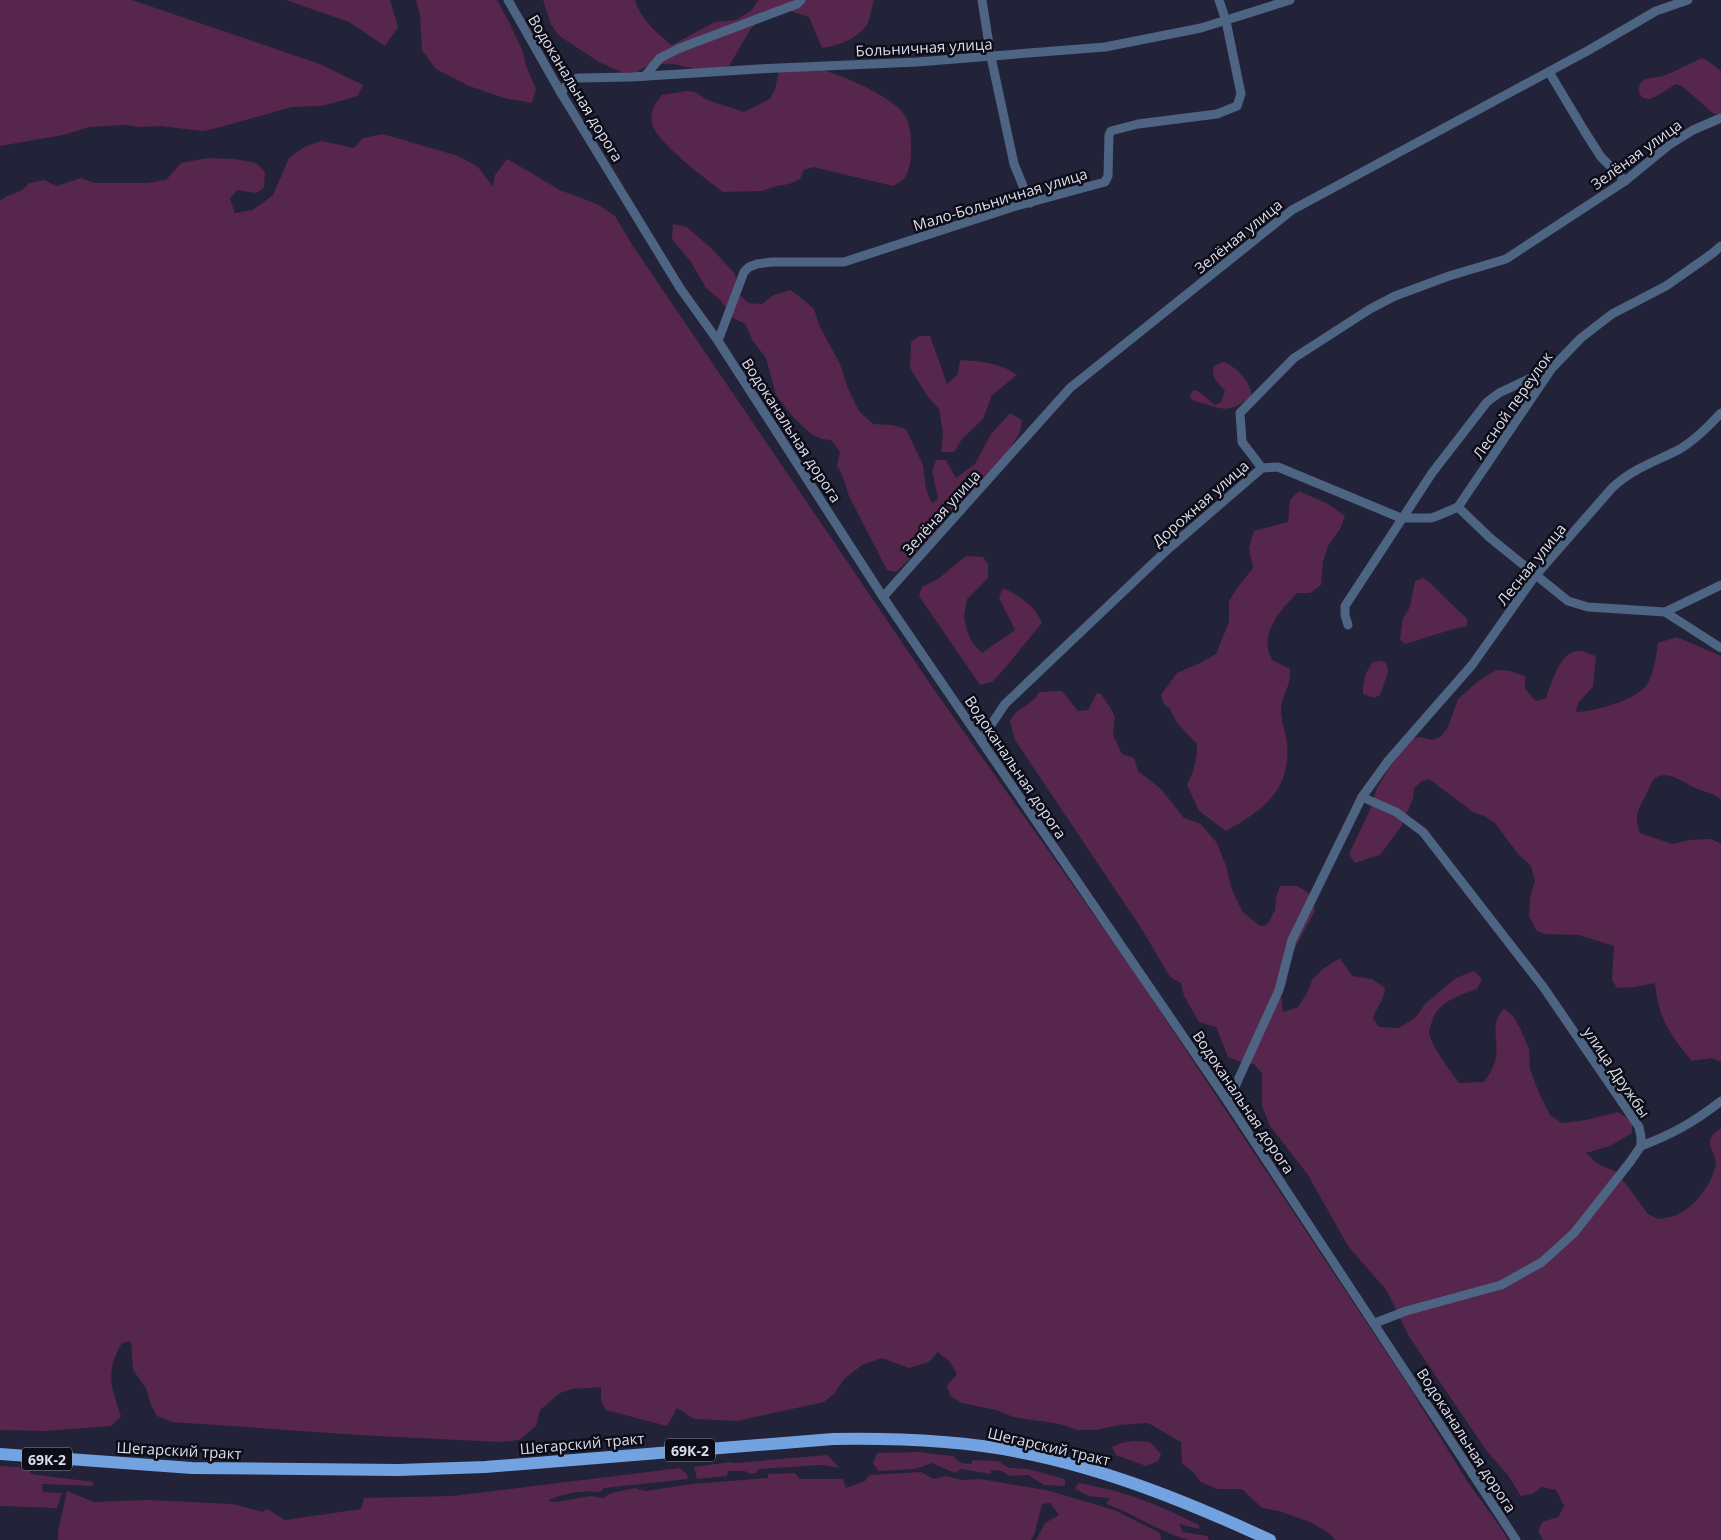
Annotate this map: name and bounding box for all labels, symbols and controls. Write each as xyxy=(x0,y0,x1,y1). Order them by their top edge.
street label: Водоканальная дорога xyxy=(524,11,628,165)
street label: Больничная улица xyxy=(855,33,993,61)
street label: Зелёная улица xyxy=(1587,114,1685,194)
street label: Мало-Больничная улица xyxy=(910,163,1090,235)
street label: Зелёная улица xyxy=(1190,194,1286,278)
street label: Лесной переулок xyxy=(1468,347,1557,462)
street label: Водоканальная дорога xyxy=(738,354,846,506)
street label: Дорожная улица xyxy=(1147,455,1253,551)
street label: Зелёная улица xyxy=(898,465,984,559)
street label: Лесная улица xyxy=(1492,519,1570,609)
street label: Водоканальная дорога xyxy=(961,692,1071,842)
street label: улица Дружбы xyxy=(1579,1023,1655,1121)
street label: Водоканальная дорога xyxy=(1189,1027,1299,1177)
street label: Водоканальная дорога xyxy=(1413,1364,1521,1516)
street label: Шегарский тракт xyxy=(986,1422,1112,1470)
street label: Шегарский тракт xyxy=(519,1428,645,1458)
street label: Шегарский тракт xyxy=(116,1437,242,1463)
road number: 69К-2 xyxy=(665,1438,715,1462)
road number: 69К-2 xyxy=(22,1448,72,1470)

